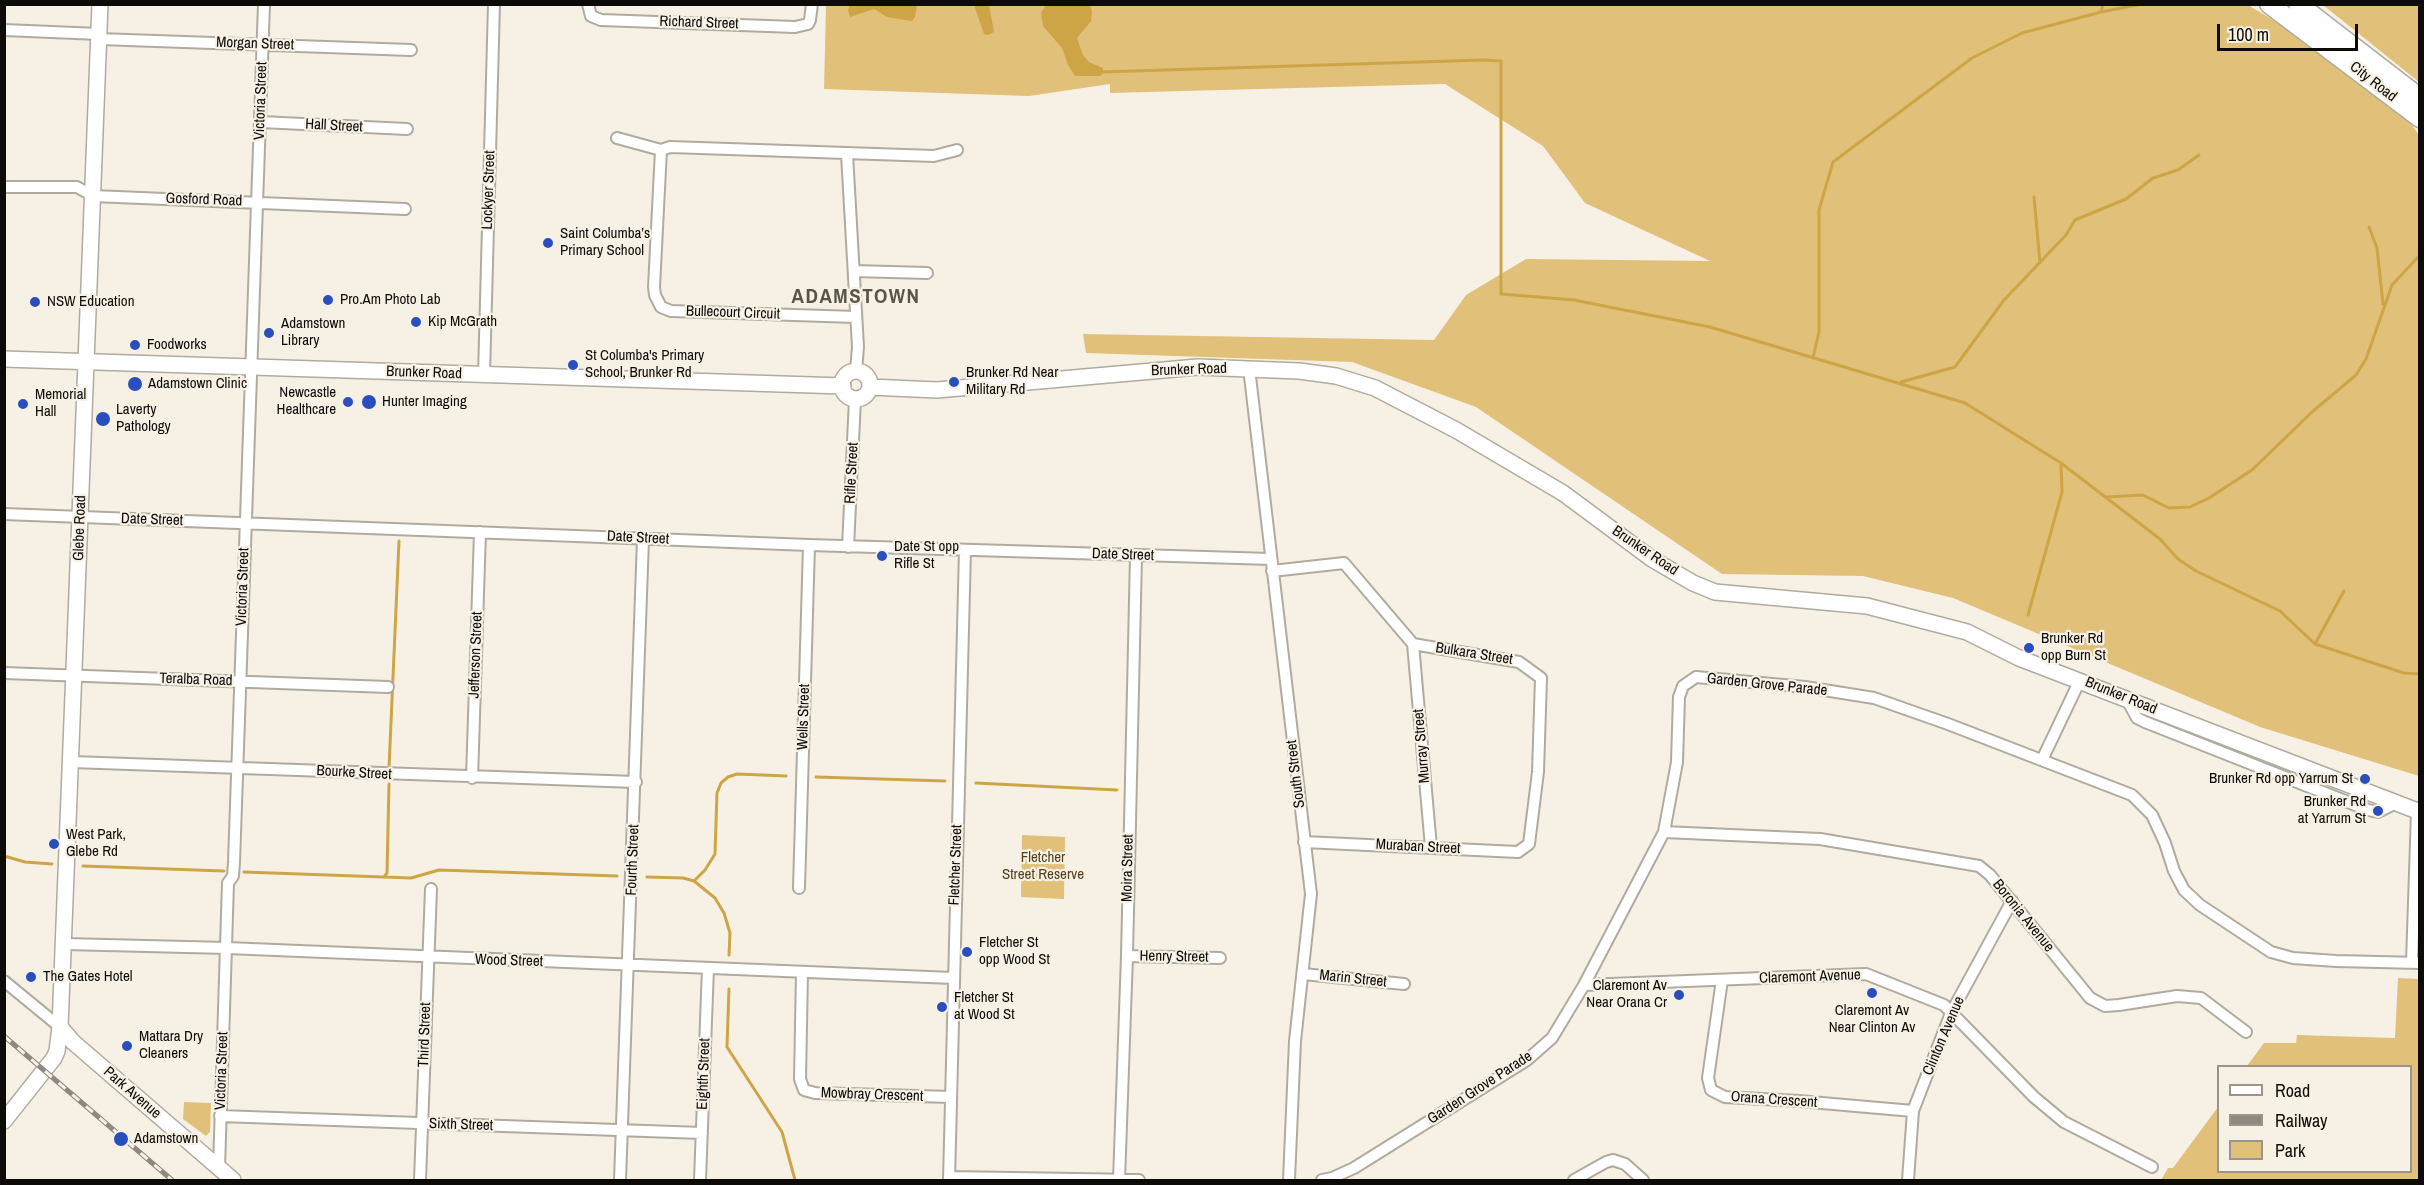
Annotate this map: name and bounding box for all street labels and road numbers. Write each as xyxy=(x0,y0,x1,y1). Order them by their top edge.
street label: Richard Street xyxy=(659,13,739,33)
street label: Morgan Street xyxy=(216,34,294,54)
street label: City Road xyxy=(2346,58,2400,106)
street label: Victoria Street xyxy=(251,61,271,141)
street label: Hall Street xyxy=(305,116,363,136)
street label: Lockyer Street xyxy=(479,150,499,230)
street label: Gosford Road xyxy=(165,190,243,210)
street label: Bullecourt Circuit xyxy=(686,302,780,324)
street label: Brunker Road xyxy=(1151,360,1227,380)
street label: Brunker Road xyxy=(386,363,462,383)
street label: Rifle Street xyxy=(841,442,863,504)
street label: Glebe Road xyxy=(70,495,90,561)
street label: Date Street xyxy=(121,510,183,530)
street label: Brunker Road xyxy=(1609,522,1681,580)
street label: Date Street xyxy=(606,527,670,549)
street label: Date Street xyxy=(1092,545,1154,565)
street label: Victoria Street xyxy=(233,547,253,627)
street label: Jefferson Street xyxy=(465,611,487,699)
street label: Bulkara Street xyxy=(1434,639,1514,669)
street label: Teralba Road xyxy=(159,670,233,690)
street label: Garden Grove Parade xyxy=(1706,670,1828,700)
street label: Brunker Road xyxy=(2082,673,2160,719)
street label: Wells Street xyxy=(794,684,814,750)
street label: Murray Street xyxy=(1410,708,1434,784)
street label: South Street xyxy=(1283,739,1309,809)
street label: Bourke Street xyxy=(316,762,392,784)
street label: Fourth Street xyxy=(623,824,643,896)
street label: Fletcher Street xyxy=(946,824,966,906)
street label: Moira Street xyxy=(1118,834,1138,902)
street label: Muraban Street xyxy=(1375,836,1461,858)
street label: Boronia Avenue xyxy=(1988,876,2058,956)
street label: Henry Street xyxy=(1139,947,1209,967)
street label: Wood Street xyxy=(475,951,543,971)
street label: Claremont Avenue xyxy=(1759,966,1861,988)
street label: Marin Street xyxy=(1318,967,1388,991)
street label: Clinton Avenue xyxy=(1919,994,1969,1078)
street label: Third Street xyxy=(415,1002,435,1068)
street label: Victoria Street xyxy=(212,1031,232,1111)
street label: Eighth Street xyxy=(694,1038,714,1110)
street label: Garden Grove Parade xyxy=(1424,1047,1536,1129)
street label: Park Avenue xyxy=(100,1063,164,1123)
street label: Mowbray Crescent xyxy=(820,1084,924,1106)
street label: Orana Crescent xyxy=(1730,1088,1818,1112)
street label: Sixth Street xyxy=(429,1115,493,1135)

